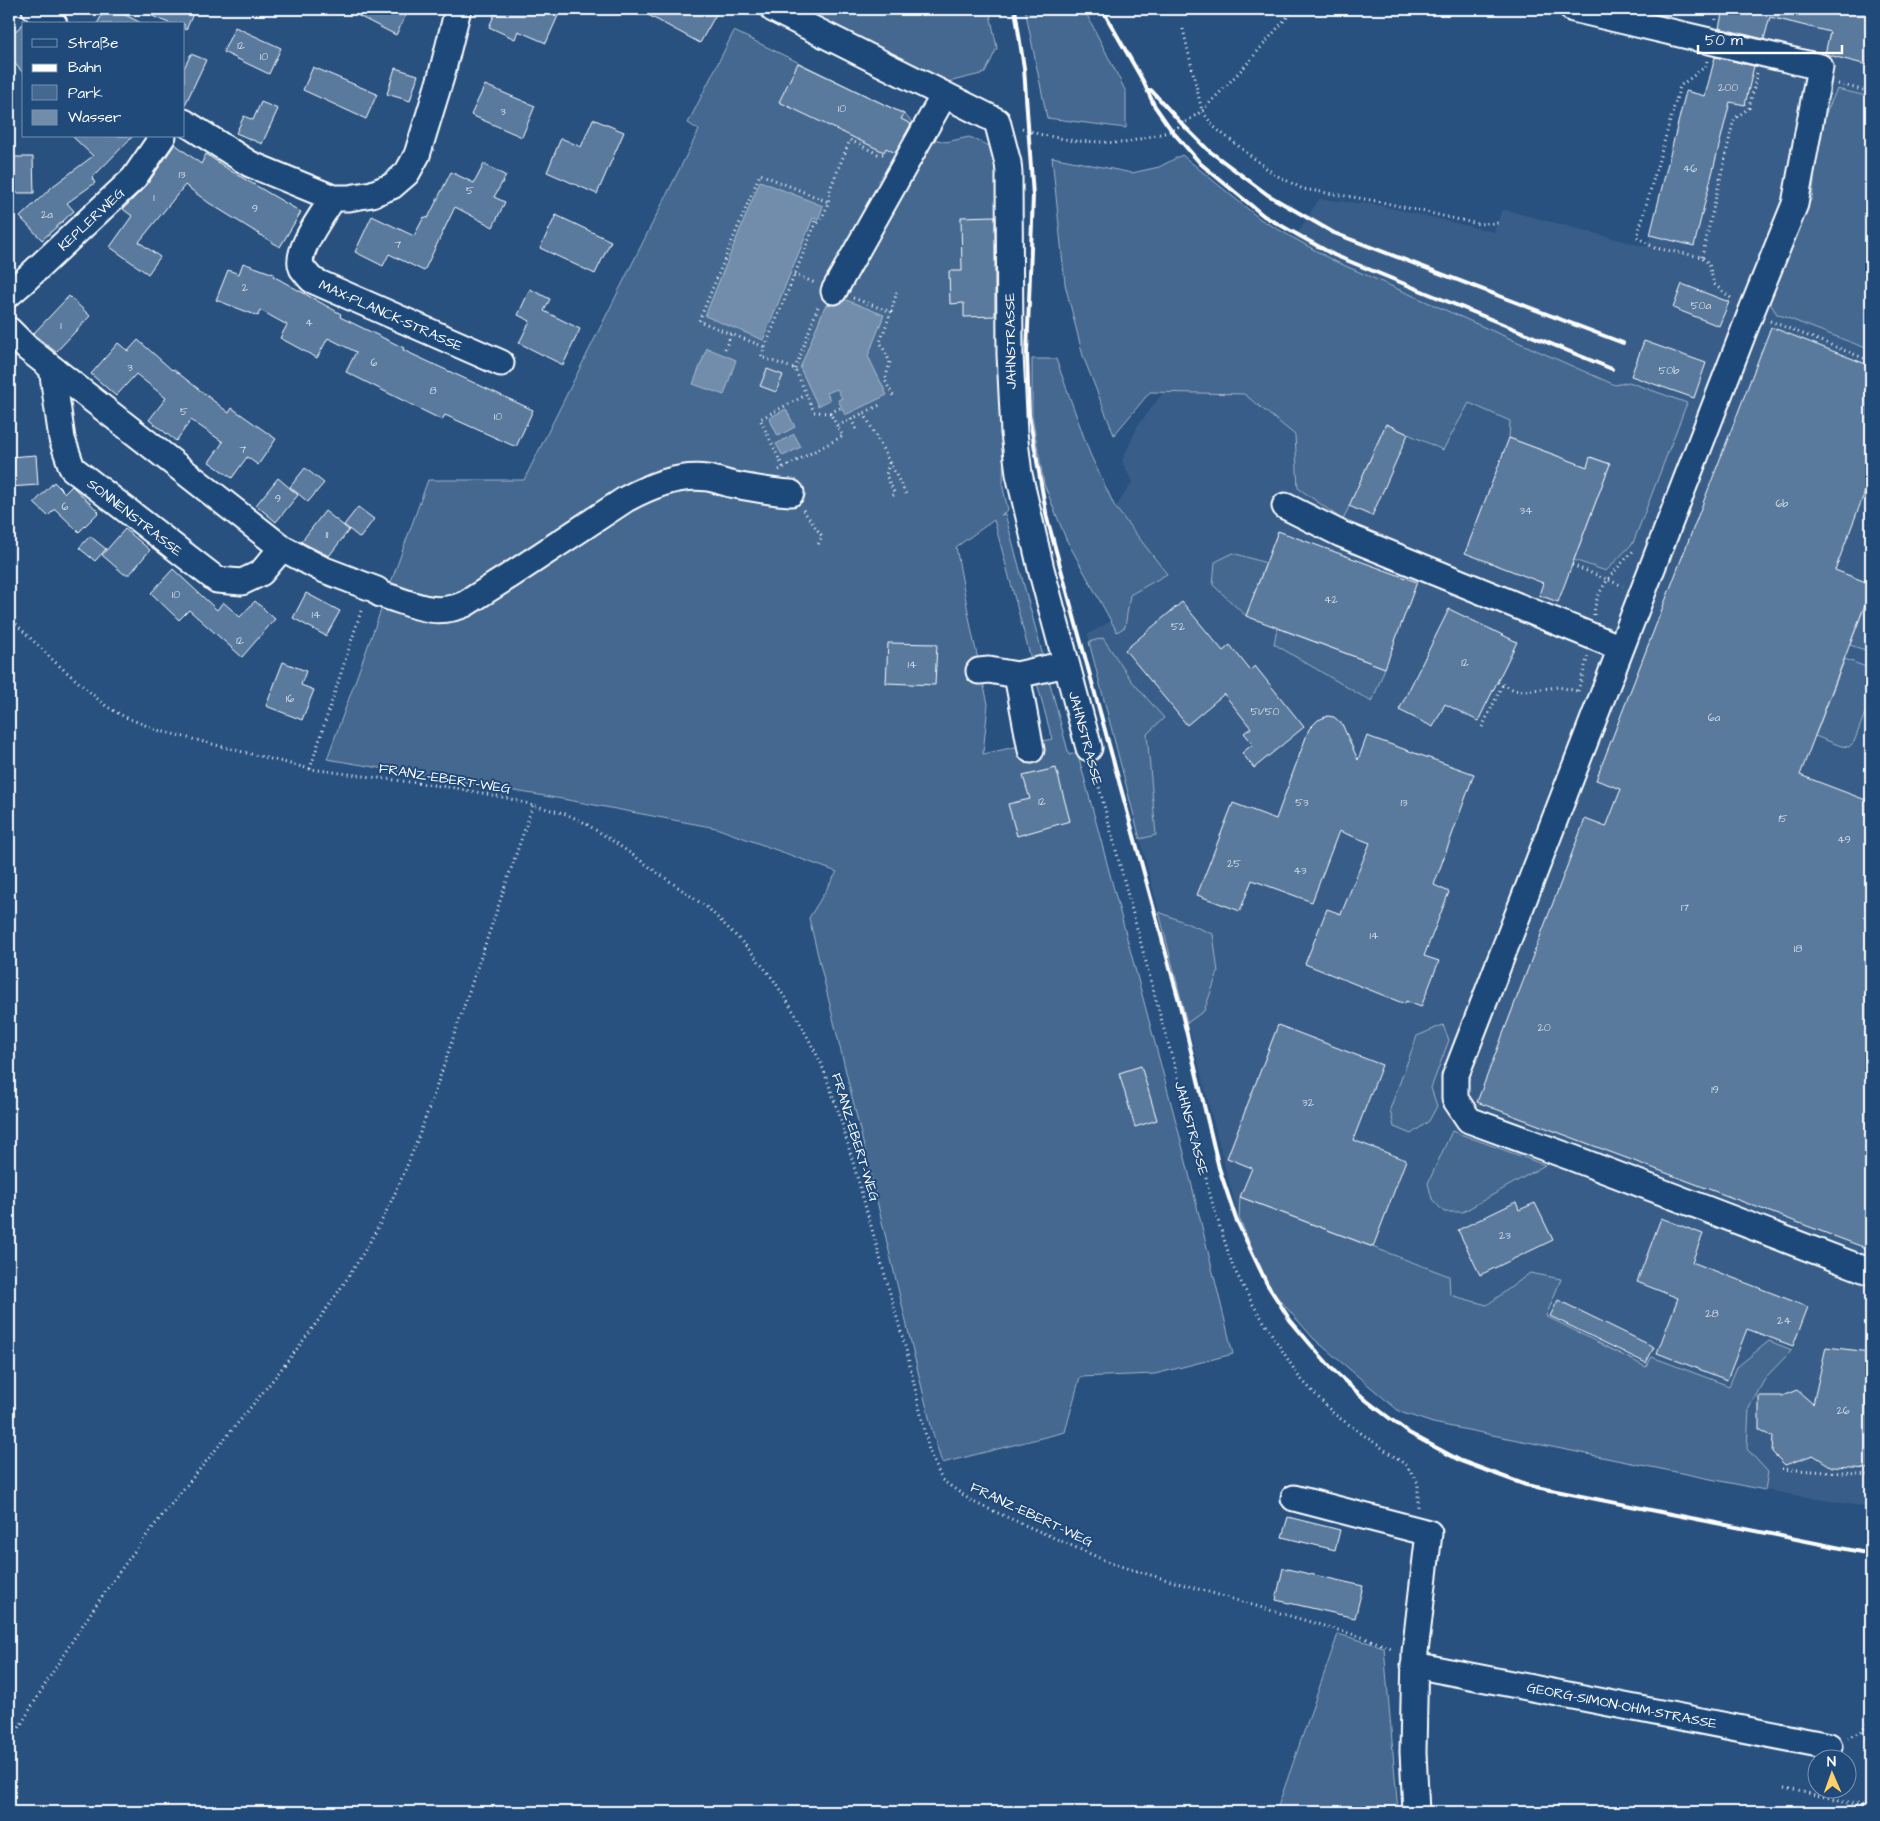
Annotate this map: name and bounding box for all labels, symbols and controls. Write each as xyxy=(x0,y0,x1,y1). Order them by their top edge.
legend xyxy=(22,22,185,138)
scale bar xyxy=(1698,22,1841,54)
text: 50 m xyxy=(1705,30,1743,51)
text: Straße xyxy=(68,33,118,54)
house number: 12 xyxy=(237,38,246,53)
house number: 10 xyxy=(260,49,268,64)
text: Bahn xyxy=(68,57,102,78)
house number: 200 xyxy=(1718,80,1738,95)
text: Park xyxy=(68,83,103,104)
house number: 10 xyxy=(838,101,846,116)
house number: 3 xyxy=(500,104,506,119)
text: Wasser xyxy=(68,107,121,128)
house number: 46 xyxy=(1683,161,1697,176)
house number: 13 xyxy=(178,167,186,182)
street label: KEPLERWEG xyxy=(54,183,130,256)
house number: 5 xyxy=(466,183,474,198)
house number: 1 xyxy=(153,190,155,205)
house number: 9 xyxy=(252,201,258,216)
house number: 2a xyxy=(41,207,53,222)
house number: 7 xyxy=(395,237,402,252)
street label: MAX-PLANCK-STRASSE xyxy=(316,275,466,357)
house number: 2 xyxy=(242,280,249,295)
street label: JAHNSTRASSE xyxy=(1000,292,1022,389)
house number: 50a xyxy=(1691,298,1712,313)
house number: 4 xyxy=(305,315,313,330)
house number: 1 xyxy=(60,318,62,333)
house number: 6 xyxy=(371,355,378,370)
house number: 3 xyxy=(127,360,133,375)
house number: 50b xyxy=(1659,363,1679,378)
house number: 8 xyxy=(429,383,437,398)
house number: 5 xyxy=(180,404,188,419)
house number: 10 xyxy=(494,409,502,424)
house number: 7 xyxy=(240,442,247,457)
street label: SONNENSTRASSE xyxy=(83,474,187,562)
house number: 9 xyxy=(275,491,281,506)
house number: 6b xyxy=(1775,496,1789,511)
house number: 6 xyxy=(62,499,69,514)
house number: 34 xyxy=(1519,503,1533,518)
house number: 11 xyxy=(326,527,329,542)
house number: 10 xyxy=(172,587,180,602)
house number: 42 xyxy=(1324,592,1339,607)
house number: 14 xyxy=(312,607,321,622)
house number: 52 xyxy=(1171,619,1186,634)
house number: 12 xyxy=(236,633,245,648)
house number: 12 xyxy=(1461,655,1470,670)
house number: 14 xyxy=(908,657,917,672)
street label: JAHNSTRASSE xyxy=(1063,689,1107,788)
house number: 16 xyxy=(286,691,294,706)
house number: 51/50 xyxy=(1251,704,1280,719)
house number: 6a xyxy=(1708,710,1721,725)
street label: FRANZ-EBERT-WEG xyxy=(377,759,513,799)
house number: 12 xyxy=(1038,794,1047,809)
house number: 53 xyxy=(1295,795,1309,810)
house number: 13 xyxy=(1400,795,1408,810)
house number: 15 xyxy=(1778,811,1788,826)
house number: 49 xyxy=(1837,832,1851,847)
house number: 25 xyxy=(1227,856,1241,871)
house number: 43 xyxy=(1293,863,1307,878)
house number: 17 xyxy=(1681,900,1689,915)
house number: 14 xyxy=(1370,928,1379,943)
house number: 18 xyxy=(1794,941,1802,956)
house number: 20 xyxy=(1537,1020,1551,1035)
street label: FRANZ-EBERT-WEG xyxy=(826,1071,884,1204)
street label: JAHNSTRASSE xyxy=(1169,1079,1213,1178)
house number: 19 xyxy=(1711,1082,1719,1097)
house number: 32 xyxy=(1302,1095,1315,1110)
house number: 23 xyxy=(1499,1228,1511,1243)
house number: 28 xyxy=(1705,1306,1719,1321)
house number: 24 xyxy=(1777,1313,1791,1328)
house number: 26 xyxy=(1836,1403,1850,1418)
street label: FRANZ-EBERT-WEG xyxy=(967,1478,1097,1552)
street label: GEORG-SIMON-OHM-STRASSE xyxy=(1525,1678,1719,1734)
north arrow xyxy=(1808,1748,1858,1798)
text: N xyxy=(1827,1752,1837,1772)

